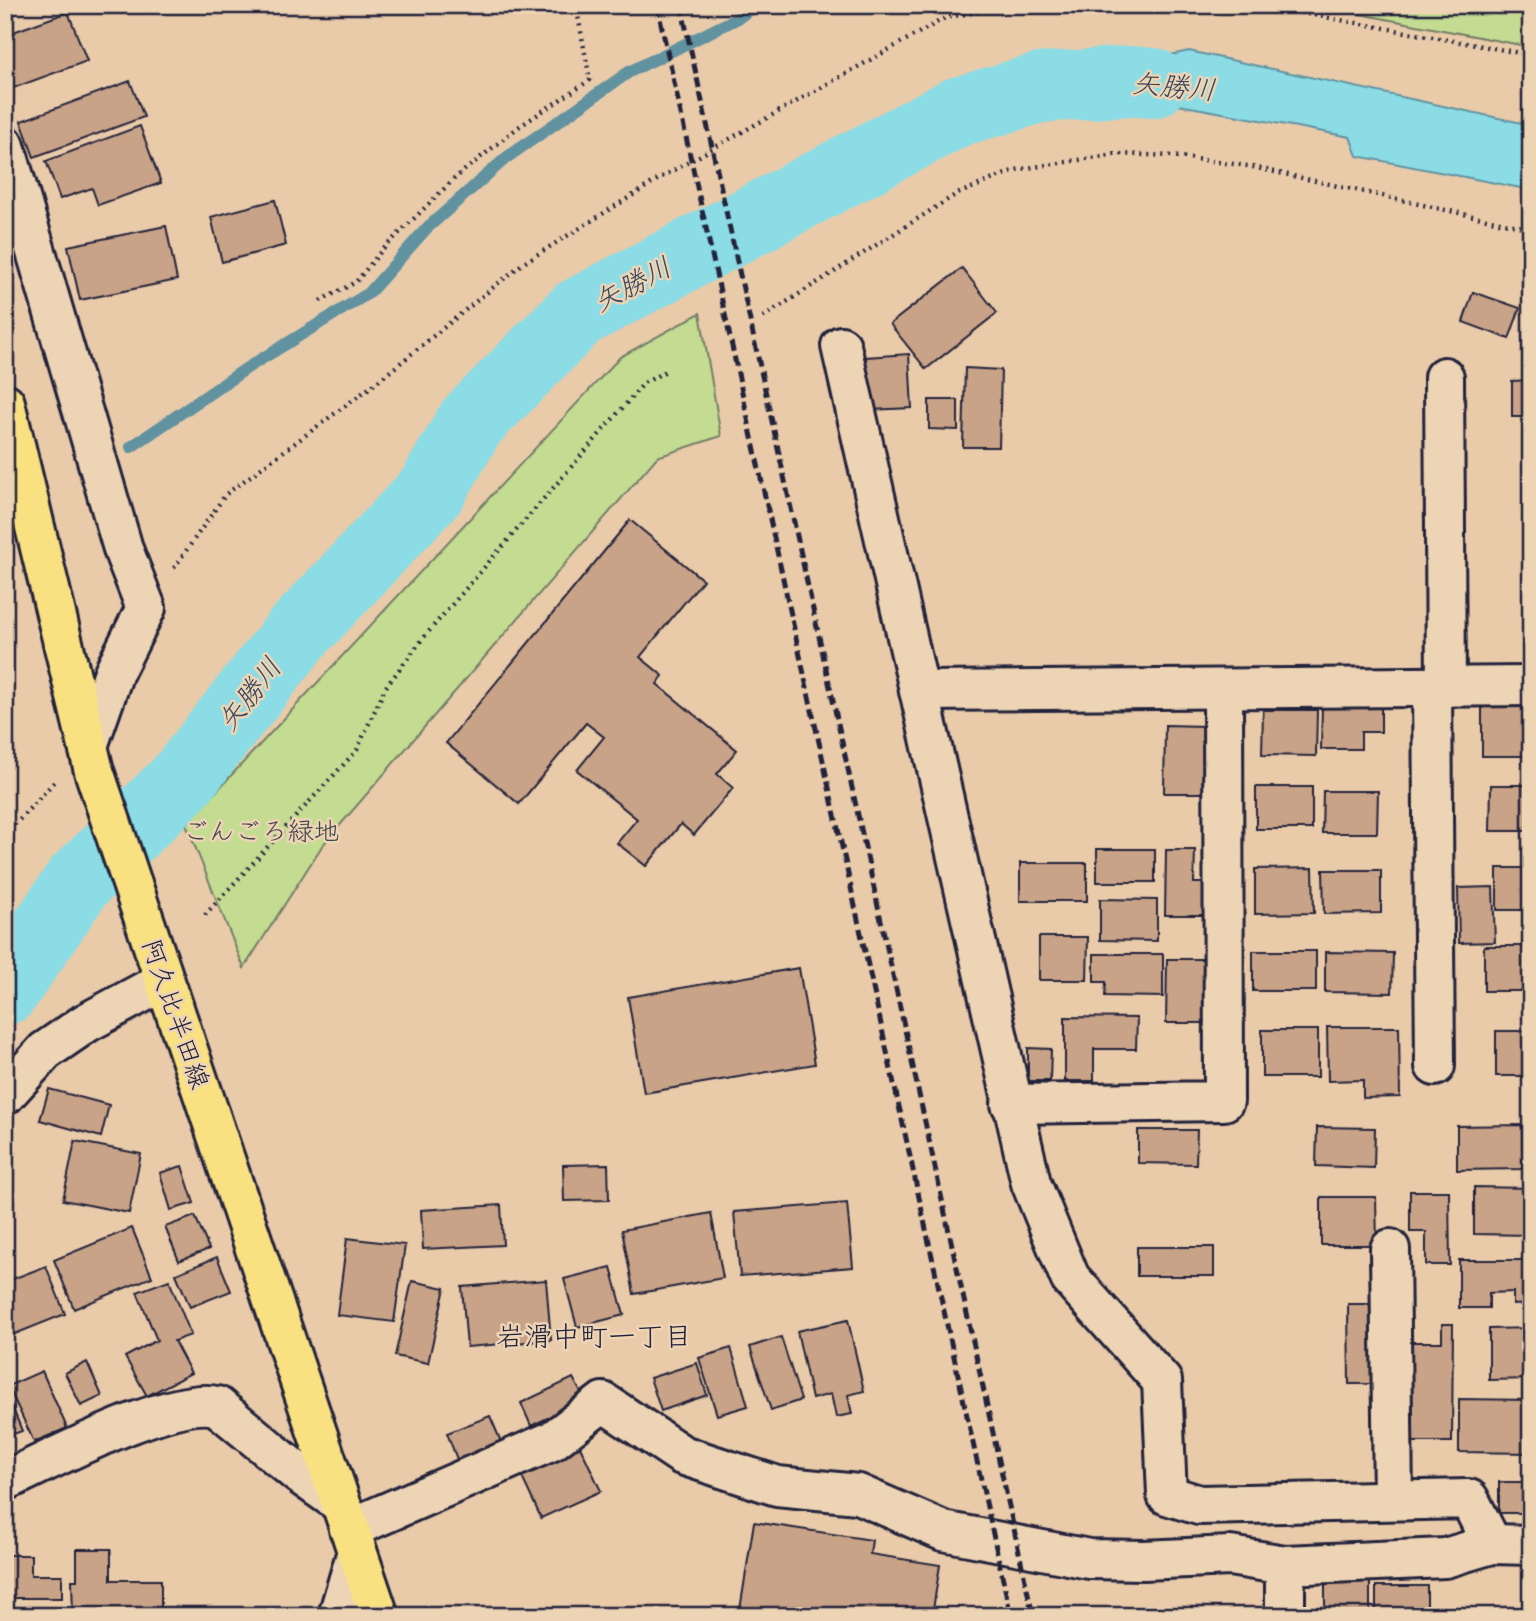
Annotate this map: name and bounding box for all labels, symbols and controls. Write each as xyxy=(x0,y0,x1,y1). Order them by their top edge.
water label: 矢勝川 xyxy=(1130,63,1218,109)
water label: 矢勝川 xyxy=(586,248,678,320)
water label: 矢勝川 xyxy=(208,649,290,739)
park label: ごんごろ緑地 xyxy=(182,813,340,848)
street label: 阿久比半田線 xyxy=(135,934,218,1093)
district label: 岩滑中町一丁目 xyxy=(496,1317,692,1355)

